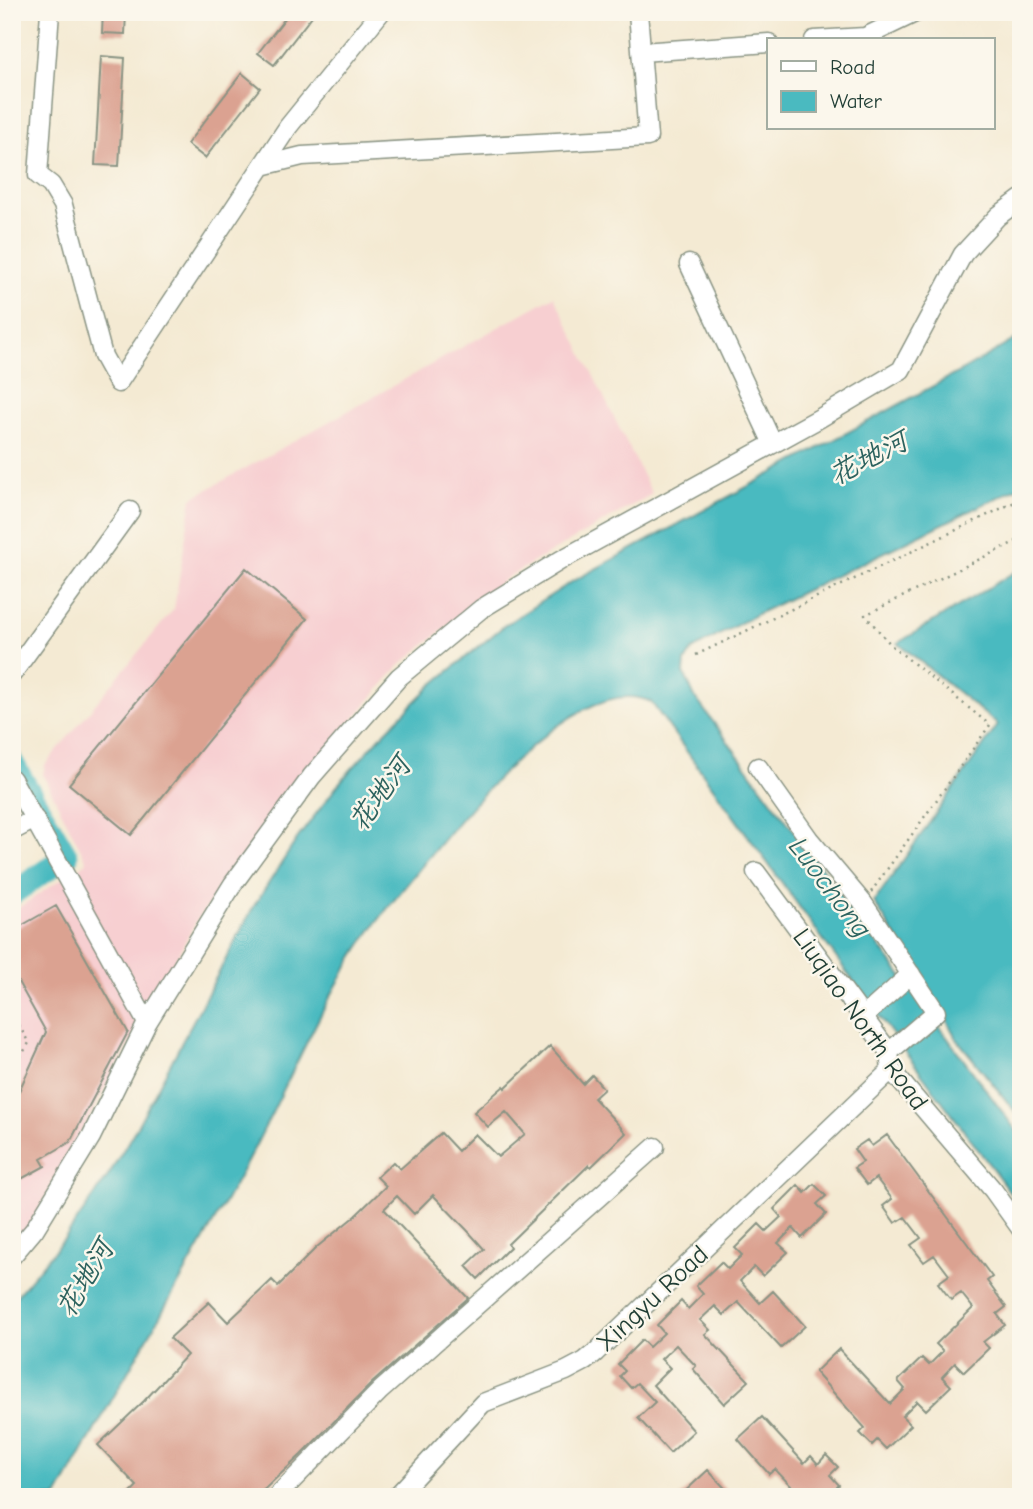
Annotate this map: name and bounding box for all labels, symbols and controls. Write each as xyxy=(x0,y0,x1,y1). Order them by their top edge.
legend xyxy=(767,38,995,130)
text: Road xyxy=(830,55,875,79)
text: Water xyxy=(830,89,883,113)
water label: 花地河 xyxy=(824,423,917,491)
water label: 花地河 xyxy=(342,747,420,837)
water label: Luochong xyxy=(782,831,878,944)
street label: Liuqiao North Road xyxy=(786,923,934,1116)
water label: 花地河 xyxy=(50,1231,122,1323)
street label: Xingyu Road xyxy=(591,1239,715,1358)

